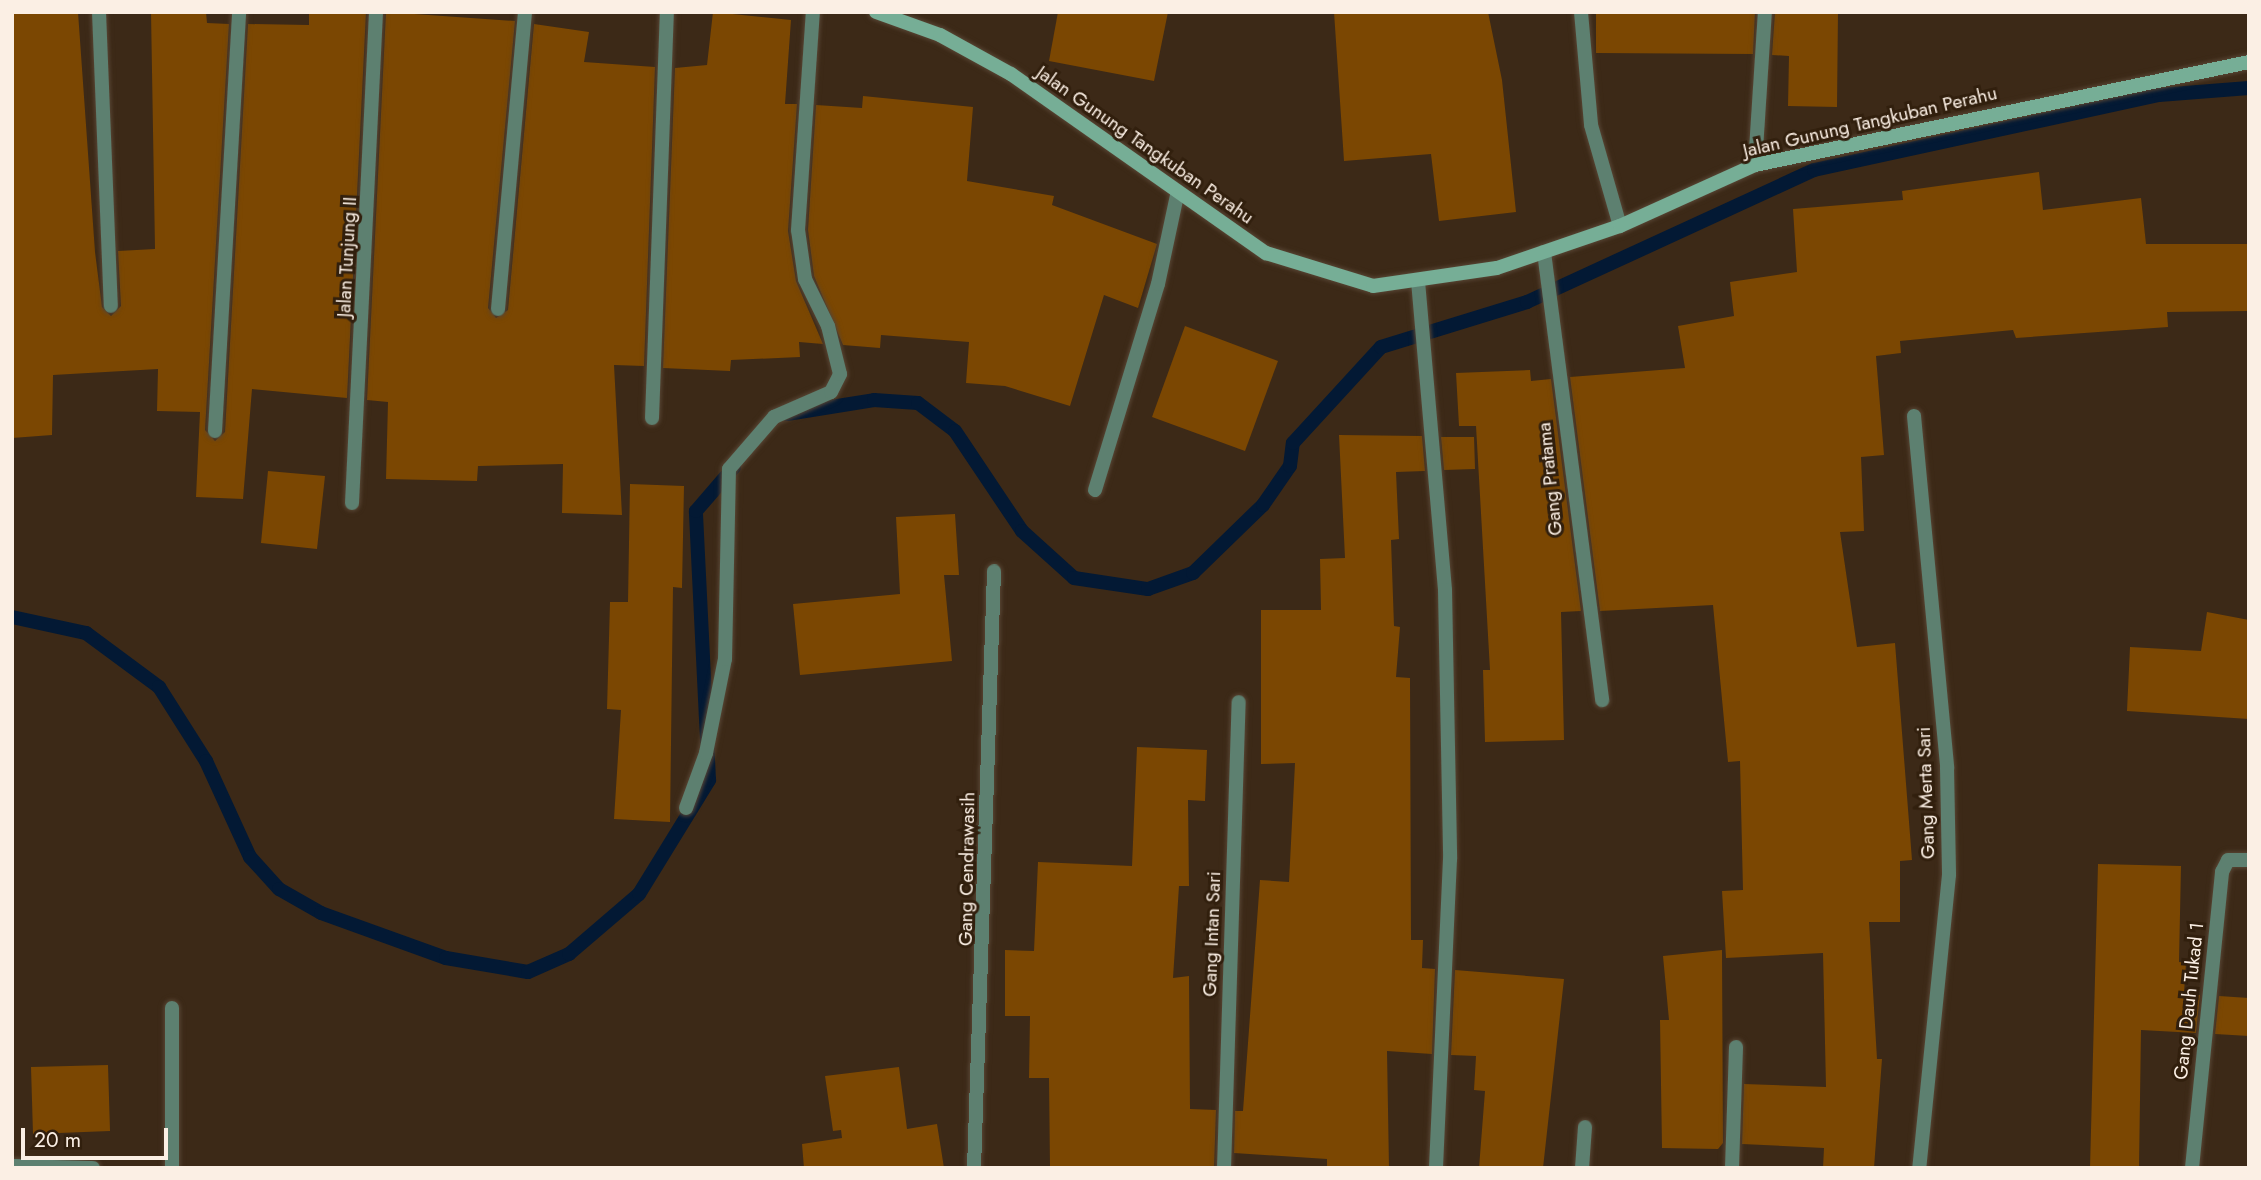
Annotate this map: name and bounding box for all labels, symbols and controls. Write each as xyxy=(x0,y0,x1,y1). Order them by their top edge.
street label: Jalan Gunung Tangkuban Perahu xyxy=(1032,61,1258,229)
street label: Jalan Gunung Tangkuban Perahu xyxy=(1741,82,1999,162)
street label: Jalan Tunjung II xyxy=(332,196,362,318)
street label: Gang Pratama xyxy=(1533,421,1567,537)
street label: Gang Merta Sari xyxy=(1912,726,1940,860)
street label: Gang Cendrawasih xyxy=(954,792,980,946)
street label: Gang Intan Sari xyxy=(1198,871,1226,997)
street label: Gang Dauh Tukad 1 xyxy=(2169,921,2209,1081)
scale bar xyxy=(24,1114,172,1158)
text: 20 m xyxy=(34,1125,81,1155)

